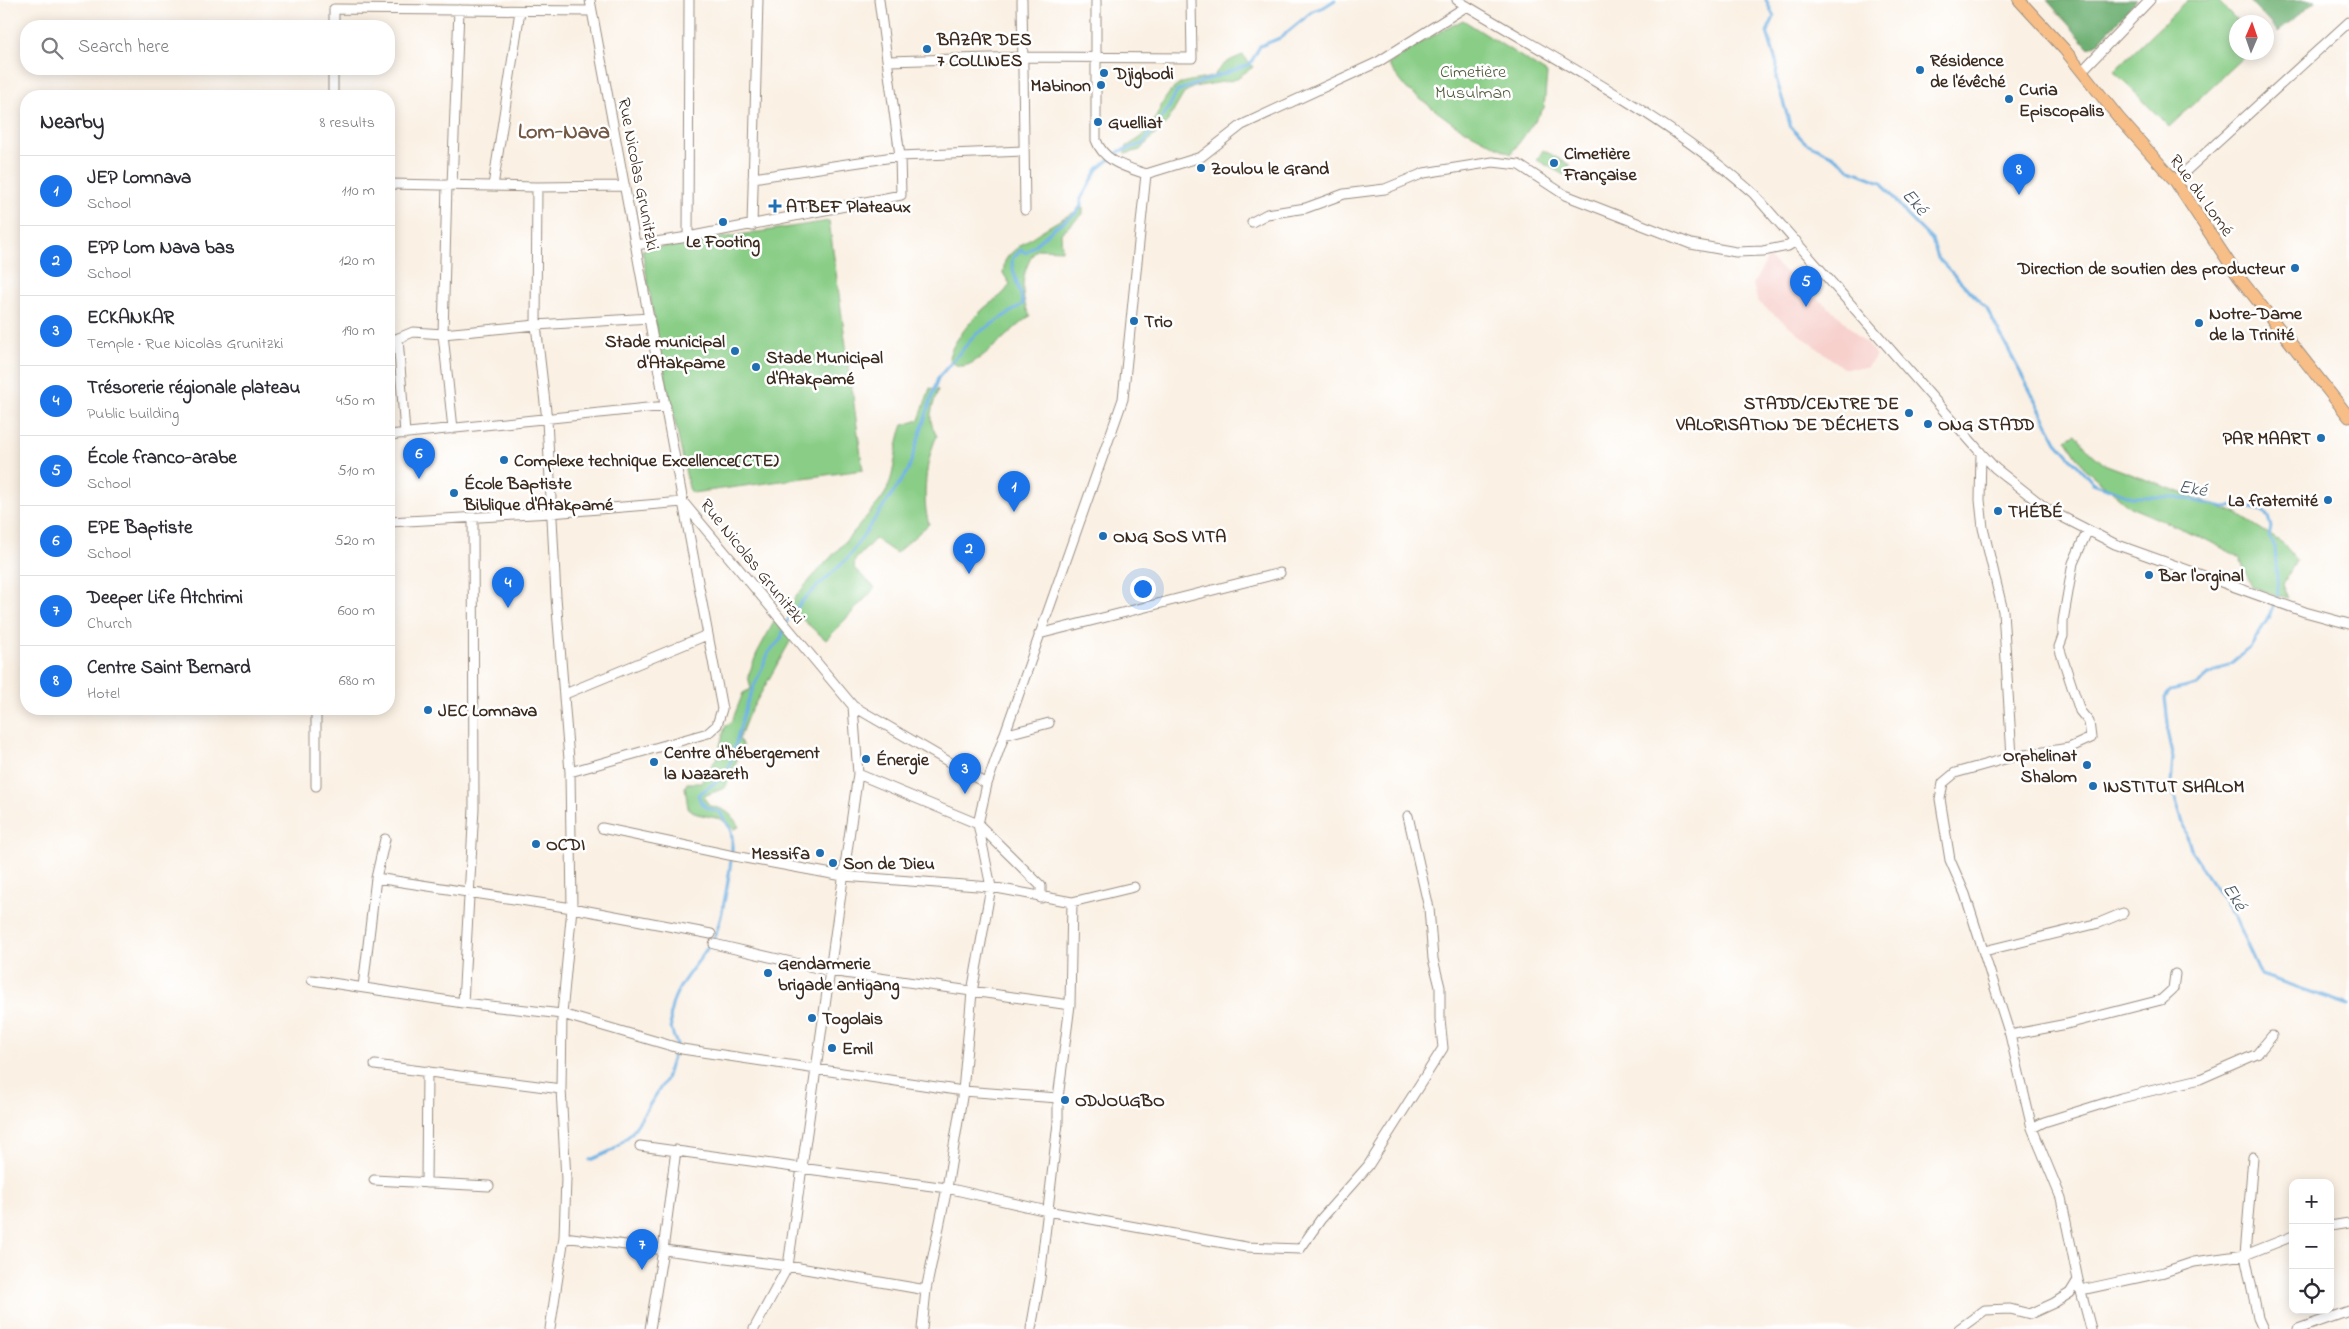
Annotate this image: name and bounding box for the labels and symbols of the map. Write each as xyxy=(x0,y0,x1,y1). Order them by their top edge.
north arrow xyxy=(2229,15,2274,60)
place label: BAZAR DES 7 COLLINES xyxy=(936,28,1032,75)
marker: BAZAR DES 7 COLLINES xyxy=(921,43,933,55)
place label: Résidence de l'évêché xyxy=(1930,49,2006,96)
park label: Cimetière Musulman xyxy=(1435,60,1511,107)
place label: Djigbodi xyxy=(1113,62,1174,89)
marker: Résidence de l'évêché xyxy=(1914,64,1926,76)
marker: Djigbodi xyxy=(1098,67,1110,79)
place label: Mabinon xyxy=(1031,74,1091,100)
place label: Curia Episcopalis xyxy=(2019,78,2104,125)
marker: Mabinon xyxy=(1095,79,1107,91)
marker: Curia Episcopalis xyxy=(2003,93,2015,105)
street label: Rue Nicolas Grunitzki xyxy=(609,96,665,253)
place label: Guelliat xyxy=(1108,111,1164,137)
marker: Guelliat xyxy=(1092,116,1104,128)
district label: Lom-Nava xyxy=(518,117,610,149)
place label: Cimetière Française xyxy=(1563,142,1638,189)
street label: Rue du Lomé xyxy=(2162,150,2240,243)
pin: 8 xyxy=(2003,154,2035,195)
place label: Zoulou le Grand xyxy=(1211,157,1330,183)
marker: Cimetière Française xyxy=(1548,157,1560,169)
marker: Zoulou le Grand xyxy=(1195,162,1207,174)
water label: Eké xyxy=(1895,183,1935,223)
place label: ATBEF Plateaux xyxy=(786,195,911,221)
marker: ATBEF Plateaux xyxy=(768,199,782,213)
marker: Le Footing xyxy=(717,216,729,228)
place label: Le Footing xyxy=(686,230,760,257)
place label: Direction de soutien des producteur xyxy=(2017,257,2285,283)
marker: Direction de soutien des producteur xyxy=(2289,262,2301,274)
pin: 5 xyxy=(1790,266,1822,307)
place label: Notre-Dame de la Trinité xyxy=(2209,302,2303,349)
place label: Trio xyxy=(1144,310,1173,336)
marker: Trio xyxy=(1128,315,1140,327)
marker: Notre-Dame de la Trinité xyxy=(2193,317,2205,329)
place label: Stade municipal d'Atakpame xyxy=(605,330,726,377)
marker: Stade municipal d'Atakpame xyxy=(729,345,741,357)
place label: Stade Municipal d'Atakpamé xyxy=(766,346,883,393)
marker: Stade Municipal d'Atakpamé xyxy=(750,361,762,373)
place label: STADD/CENTRE DE VALORISATION DE DÉCHETS xyxy=(1675,392,1899,439)
marker: STADD/CENTRE DE VALORISATION DE DÉCHETS xyxy=(1903,407,1915,419)
place label: ONG STADD xyxy=(1938,413,2035,439)
marker: ONG STADD xyxy=(1922,418,1934,430)
place label: PAR MAART xyxy=(2223,427,2312,453)
marker: PAR MAART xyxy=(2315,432,2327,444)
pin: 6 xyxy=(403,438,435,479)
place label: Complexe technique Excellence(CTE) xyxy=(514,449,779,475)
marker: Complexe technique Excellence(CTE) xyxy=(498,454,510,466)
pin: 1 xyxy=(998,471,1030,512)
place label: École Baptiste Biblique d'Atakpamé xyxy=(463,472,614,519)
water label: Eké xyxy=(2176,474,2210,505)
marker: École Baptiste Biblique d'Atakpamé xyxy=(448,487,460,499)
place label: La fraternité xyxy=(2228,489,2319,515)
street label: Rue Nicolas Grunitzki xyxy=(692,494,810,631)
marker: La fraternité xyxy=(2322,494,2334,506)
place label: THÉBÉ xyxy=(2008,500,2063,526)
marker: THÉBÉ xyxy=(1992,505,2004,517)
place label: ONG SOS VITA xyxy=(1113,525,1226,551)
marker: ONG SOS VITA xyxy=(1097,530,1109,542)
pin: 2 xyxy=(953,533,985,574)
place label: Bar l'orginal xyxy=(2158,564,2244,591)
pin: 4 xyxy=(492,567,524,608)
marker: Bar l'orginal xyxy=(2143,569,2155,581)
your location xyxy=(1130,576,1156,602)
place label: JEC Lomnava xyxy=(438,699,538,725)
marker: JEC Lomnava xyxy=(422,704,434,716)
place label: Centre d'hébergement la Nazareth xyxy=(664,741,821,788)
place label: Orphelinat Shalom xyxy=(2003,744,2078,791)
place label: Énergie xyxy=(876,748,930,775)
marker: Énergie xyxy=(860,753,872,765)
pin: 3 xyxy=(949,753,981,794)
marker: Centre d'hébergement la Nazareth xyxy=(648,756,660,768)
marker: Orphelinat Shalom xyxy=(2081,759,2093,771)
place label: INSTITUT SHALOM xyxy=(2103,775,2245,801)
marker: INSTITUT SHALOM xyxy=(2087,780,2099,792)
place label: OCDI xyxy=(546,833,585,859)
marker: OCDI xyxy=(530,838,542,850)
place label: Messifa xyxy=(751,842,810,868)
marker: Messifa xyxy=(814,847,826,859)
place label: Son de Dieu xyxy=(843,852,935,878)
marker: Son de Dieu xyxy=(827,857,839,869)
water label: Eké xyxy=(2215,878,2254,918)
place label: Gendarmerie brigade antigang xyxy=(778,952,900,1000)
marker: Gendarmerie brigade antigang xyxy=(762,967,774,979)
place label: Togolais xyxy=(822,1007,883,1034)
marker: Togolais xyxy=(806,1012,818,1024)
place label: Emil xyxy=(842,1037,873,1063)
marker: Emil xyxy=(826,1042,838,1054)
place label: ODJOUGBO xyxy=(1075,1089,1165,1115)
marker: ODJOUGBO xyxy=(1059,1094,1071,1106)
pin: 7 xyxy=(626,1229,658,1270)

